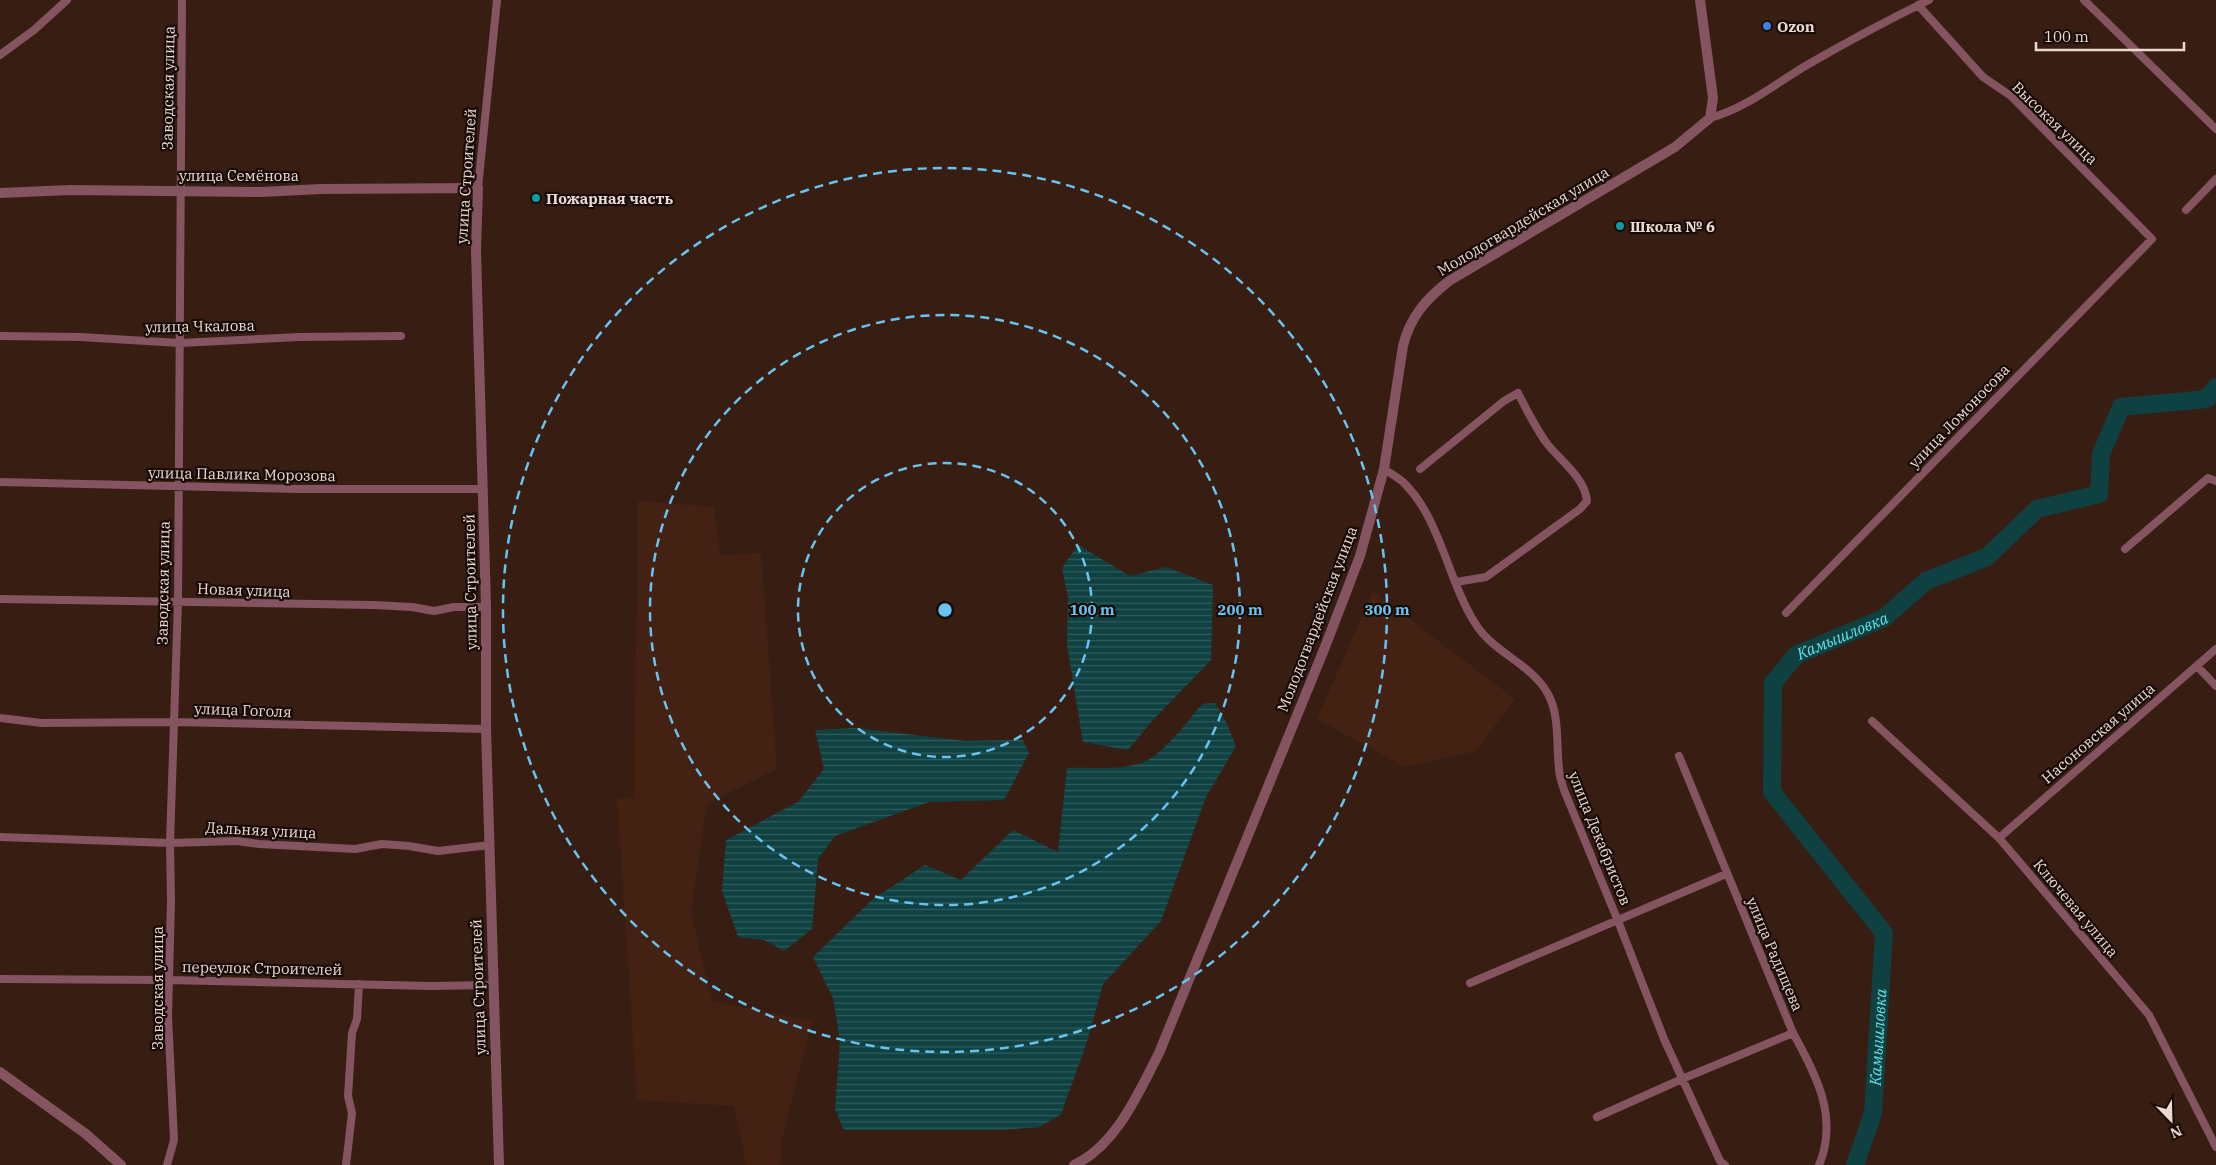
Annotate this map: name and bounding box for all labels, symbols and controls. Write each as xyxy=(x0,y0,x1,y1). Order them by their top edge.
place label: Ozon xyxy=(1777,17,1815,36)
marker: Ozon xyxy=(1761,20,1773,32)
scale bar xyxy=(2036,20,2184,52)
street label: Заводская улица xyxy=(157,26,179,150)
text: 100 m xyxy=(2044,27,2089,46)
street label: Высокая улица xyxy=(2008,77,2102,169)
street label: улица Строителей xyxy=(452,107,480,245)
street label: Молодогвардейская улица xyxy=(1434,162,1612,280)
street label: улица Семёнова xyxy=(179,166,299,185)
place label: Пожарная часть xyxy=(546,189,674,208)
marker: Пожарная часть xyxy=(530,192,542,204)
place label: Школа № 6 xyxy=(1630,217,1715,236)
marker: Школа № 6 xyxy=(1614,220,1626,232)
street label: улица Чкалова xyxy=(145,316,255,336)
street label: улица Ломоносова xyxy=(1904,360,2014,472)
street label: улица Павлика Морозова xyxy=(148,463,336,485)
street label: улица Строителей xyxy=(459,514,481,650)
street label: Заводская улица xyxy=(152,521,174,645)
street label: Молодогвардейская улица xyxy=(1273,524,1361,714)
street label: Новая улица xyxy=(197,579,291,601)
text: 100 m xyxy=(1069,600,1115,619)
text: 200 m xyxy=(1217,600,1263,619)
text: 300 m xyxy=(1364,600,1410,619)
centre of rings xyxy=(936,601,954,619)
water label: Камышловка xyxy=(1793,607,1891,664)
street label: Насоновская улица xyxy=(2037,679,2159,787)
street label: улица Гоголя xyxy=(194,699,292,721)
street label: улица Декабристов xyxy=(1564,768,1636,908)
street label: Дальняя улица xyxy=(205,818,317,842)
street label: Ключевая улица xyxy=(2029,855,2123,961)
street label: улица Радищева xyxy=(1742,894,1808,1014)
street label: улица Строителей xyxy=(466,919,490,1055)
street label: Заводская улица xyxy=(148,926,167,1050)
street label: переулок Строителей xyxy=(182,957,342,979)
water label: Камышловка xyxy=(1865,988,1891,1087)
north arrow xyxy=(2146,1095,2196,1145)
text: N xyxy=(2167,1122,2185,1142)

